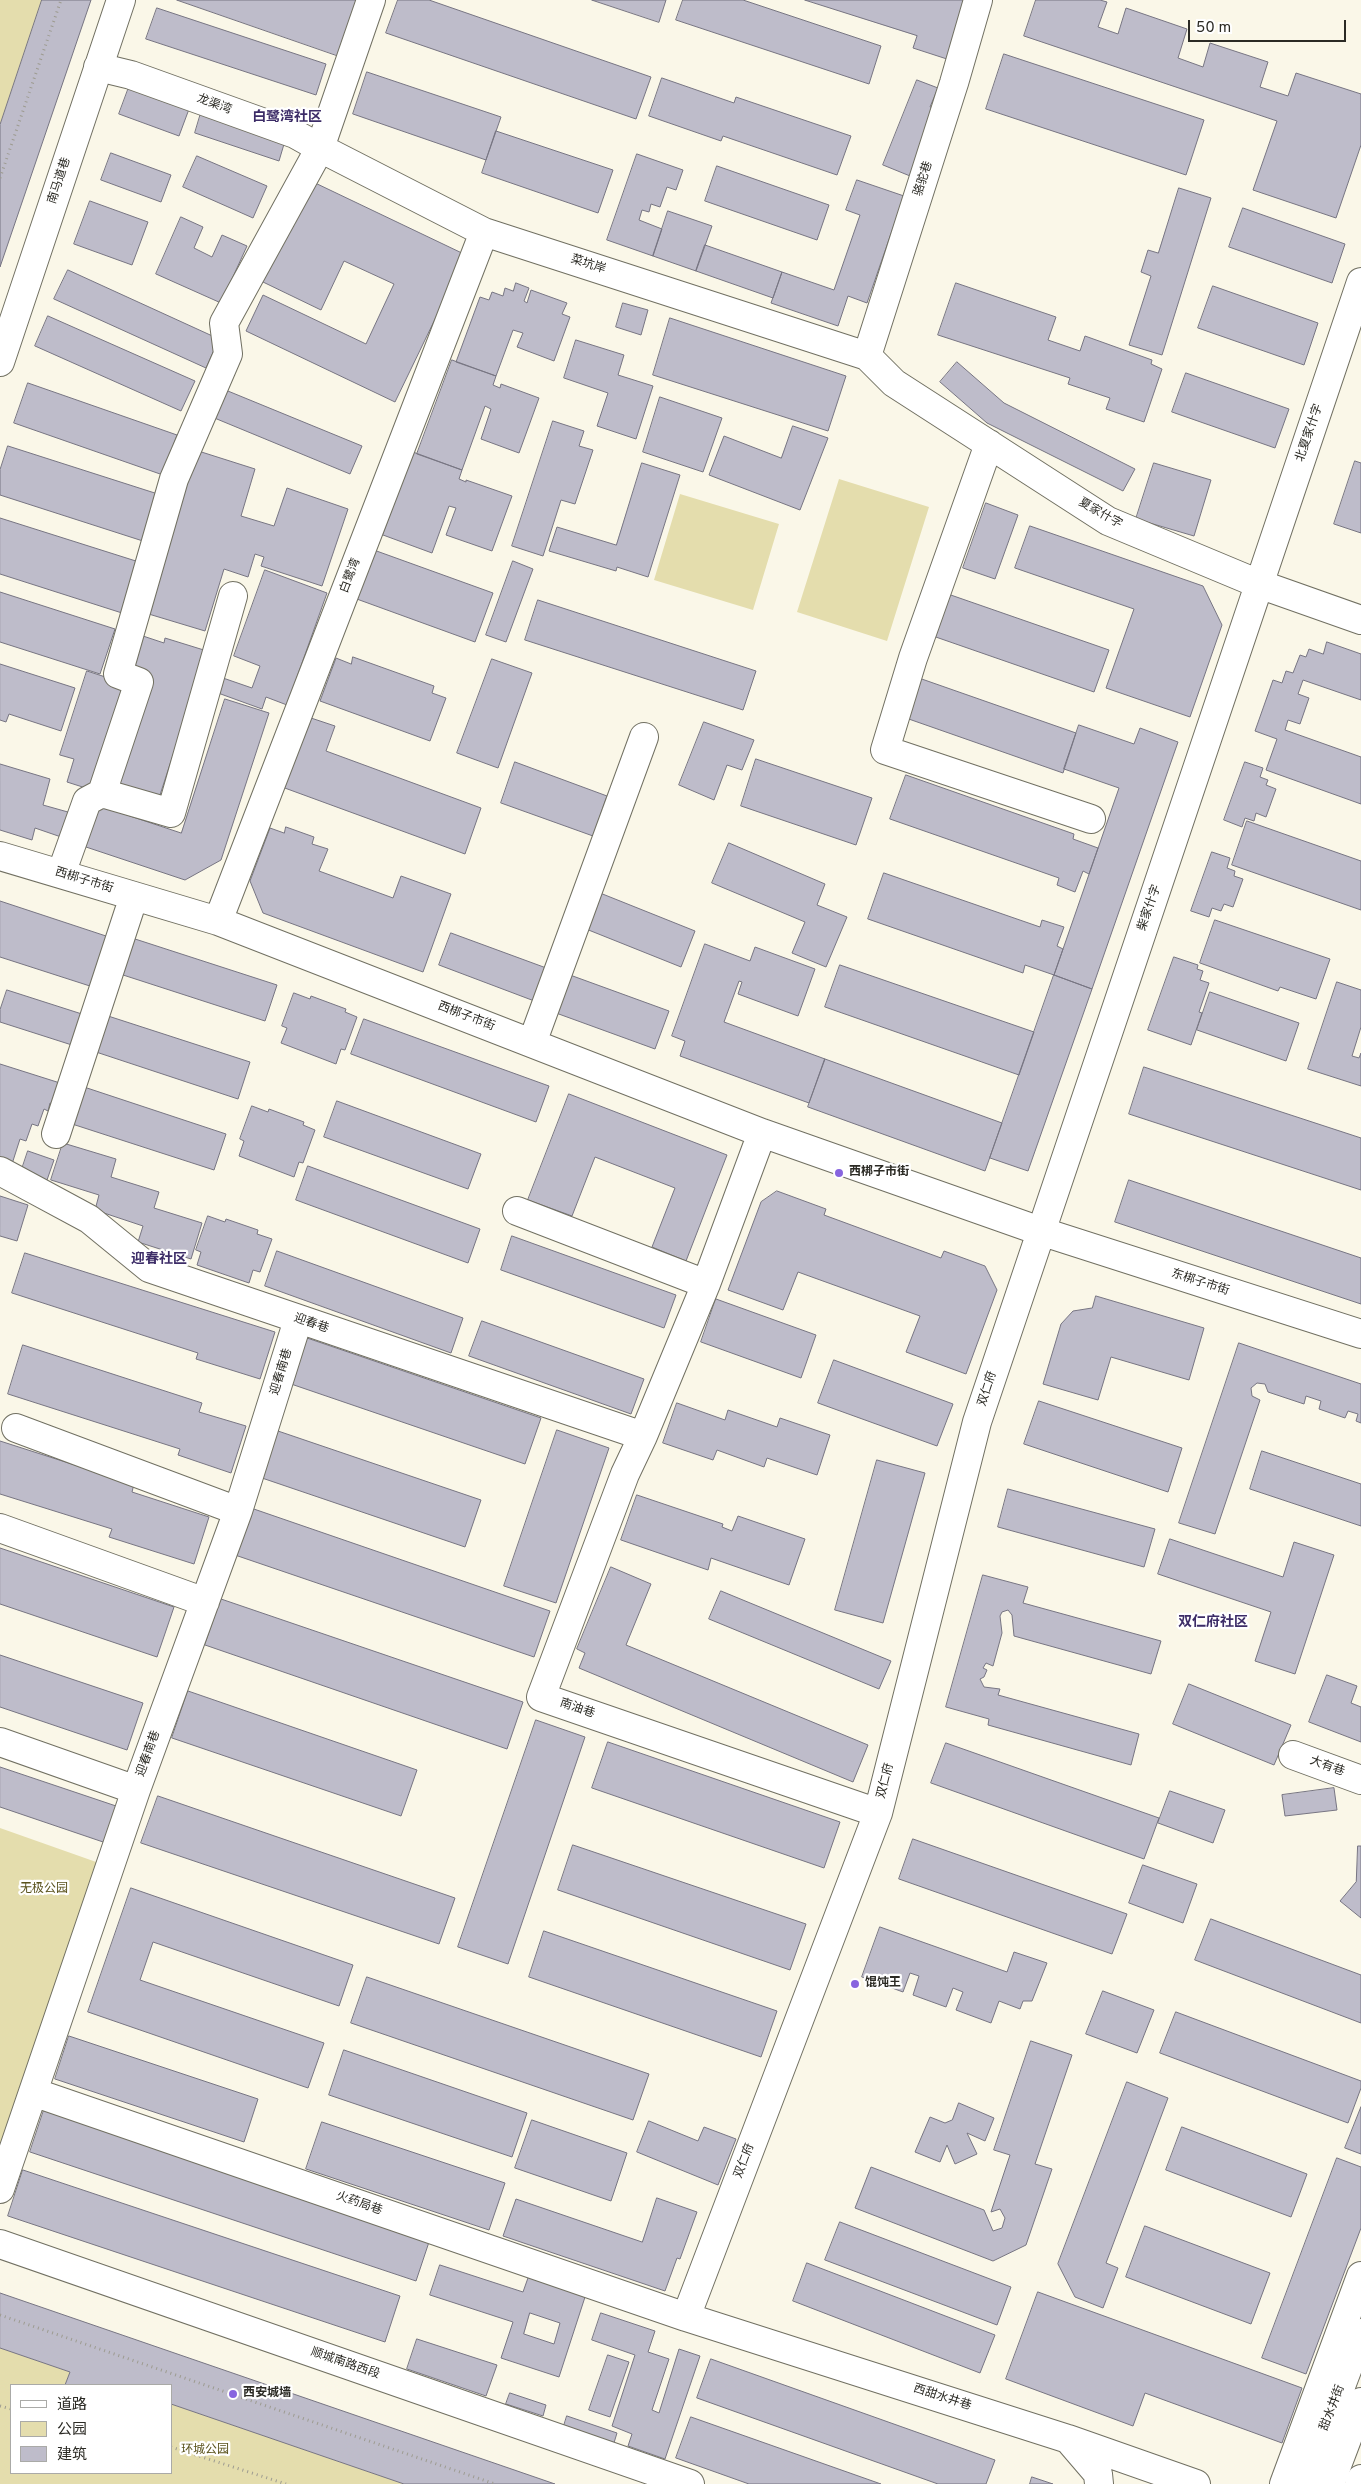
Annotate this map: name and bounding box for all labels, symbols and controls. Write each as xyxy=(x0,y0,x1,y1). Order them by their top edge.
scale bar xyxy=(1191,10,1348,42)
text: 50 m xyxy=(1196,19,1231,38)
street label: 龙渠湾 xyxy=(195,92,233,118)
district label: 白鹭湾社区 xyxy=(252,110,322,126)
street label: 南马道巷 xyxy=(46,156,74,206)
street label: 骆驼巷 xyxy=(912,160,936,198)
street label: 菜坑岸 xyxy=(569,253,607,277)
street label: 北夏家什字 xyxy=(1293,402,1327,464)
street label: 夏家什字 xyxy=(1076,496,1124,532)
street label: 白鹭湾 xyxy=(338,557,364,595)
street label: 西梆子市街 xyxy=(53,865,115,897)
street label: 柴家什字 xyxy=(1135,883,1165,933)
street label: 西梆子市街 xyxy=(435,1000,497,1034)
place label: 西梆子市街 xyxy=(849,1166,909,1180)
marker: 西梆子市街 xyxy=(833,1167,845,1179)
district label: 迎春社区 xyxy=(131,1252,187,1268)
street label: 东梆子市街 xyxy=(1169,1267,1231,1299)
street label: 迎春巷 xyxy=(292,1311,330,1337)
street label: 迎春南巷 xyxy=(268,1347,296,1397)
street label: 双仁府 xyxy=(976,1370,1000,1408)
district label: 双仁府社区 xyxy=(1178,1615,1248,1631)
street label: 南油巷 xyxy=(558,1696,596,1722)
street label: 迎春南巷 xyxy=(134,1729,164,1779)
street label: 大有巷 xyxy=(1308,1754,1346,1780)
street label: 双仁府 xyxy=(875,1762,897,1800)
park label: 无极公园 xyxy=(20,1883,68,1897)
place label: 馄饨王 xyxy=(865,1977,901,1991)
marker: 馄饨王 xyxy=(849,1978,861,1990)
street label: 双仁府 xyxy=(732,2142,758,2180)
street label: 火药局巷 xyxy=(334,2189,384,2219)
street label: 顺城南路西段 xyxy=(309,2345,381,2383)
street label: 西甜水井巷 xyxy=(911,2382,973,2414)
street label: 甜水井街 xyxy=(1318,2383,1348,2433)
legend xyxy=(10,2384,172,2474)
place label: 西安城墙 xyxy=(243,2387,291,2401)
marker: 西安城墙 xyxy=(227,2388,239,2400)
text: 道路 xyxy=(57,2396,87,2415)
text: 公园 xyxy=(57,2421,87,2440)
park label: 环城公园 xyxy=(181,2444,229,2458)
text: 建筑 xyxy=(57,2446,87,2465)

